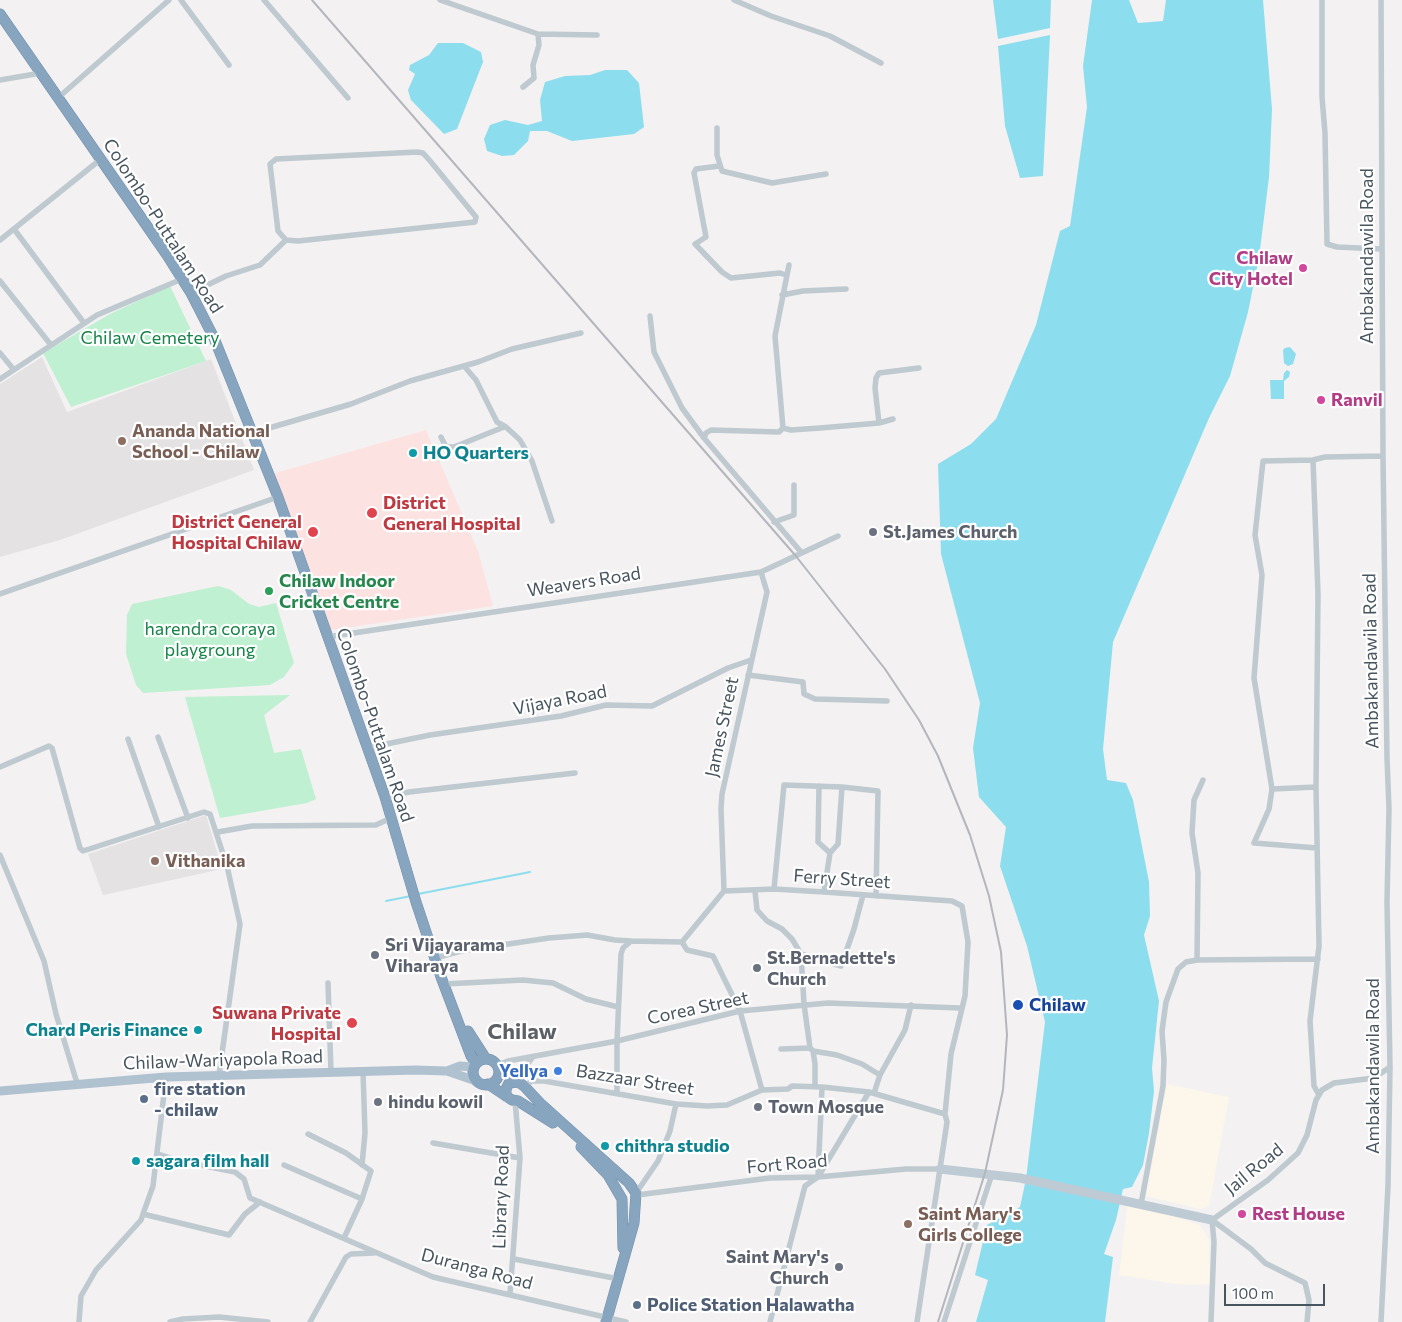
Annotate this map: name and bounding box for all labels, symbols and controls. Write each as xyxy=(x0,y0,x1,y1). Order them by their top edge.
street label: Colombo-Puttalam Road xyxy=(98,135,228,317)
street label: Ambakandawila Road xyxy=(1356,168,1378,344)
place label: Chilaw City Hotel xyxy=(1209,247,1293,290)
marker: Chilaw City Hotel xyxy=(1297,262,1309,274)
park label: Chilaw Cemetery xyxy=(80,327,220,349)
place label: Ranvil xyxy=(1331,389,1383,411)
marker: Ranvil xyxy=(1315,394,1327,406)
place label: Ananda National School - Chilaw xyxy=(132,420,270,462)
marker: Ananda National School - Chilaw xyxy=(116,435,128,447)
place label: HO Quarters xyxy=(423,442,529,464)
marker: HO Quarters xyxy=(407,447,419,459)
place label: District General Hospital xyxy=(383,492,521,534)
marker: District General Hospital xyxy=(365,506,379,520)
place label: District General Hospital Chilaw xyxy=(172,511,302,554)
place label: St.James Church xyxy=(883,521,1018,543)
marker: District General Hospital Chilaw xyxy=(306,525,320,539)
marker: St.James Church xyxy=(867,526,879,538)
street label: Weavers Road xyxy=(526,562,642,602)
place label: Chilaw Indoor Cricket Centre xyxy=(279,570,399,612)
street label: Ambakandawila Road xyxy=(1359,573,1383,749)
marker: Chilaw Indoor Cricket Centre xyxy=(263,585,275,597)
park label: harendra coraya playgroung xyxy=(144,618,276,660)
street label: Colombo-Puttalam Road xyxy=(332,625,418,825)
street label: James Street xyxy=(701,675,743,779)
street label: Vijaya Road xyxy=(511,680,609,720)
place label: Vithanika xyxy=(165,850,246,872)
marker: Vithanika xyxy=(149,855,161,867)
street label: Ferry Street xyxy=(793,865,891,893)
place label: Sri Vijayarama Viharaya xyxy=(385,934,505,976)
place label: St.Bernadette's Church xyxy=(767,947,896,990)
marker: Sri Vijayarama Viharaya xyxy=(369,949,381,961)
marker: St.Bernadette's Church xyxy=(751,962,763,974)
street label: Ambakandawila Road xyxy=(1362,978,1384,1154)
street label: Corea Street xyxy=(645,987,751,1029)
place label: Chilaw xyxy=(1029,994,1086,1016)
marker: Chilaw xyxy=(1011,998,1025,1012)
place label: Suwana Private Hospital xyxy=(212,1002,341,1044)
marker: Suwana Private Hospital xyxy=(345,1016,359,1030)
place label: Chard Peris Finance xyxy=(26,1019,188,1041)
district label: Chilaw xyxy=(487,1019,557,1045)
marker: Chard Peris Finance xyxy=(192,1024,204,1036)
street label: Chilaw-Wariyapola Road xyxy=(123,1046,323,1074)
place label: Yellya xyxy=(499,1060,548,1082)
street label: Bazzaar Street xyxy=(574,1060,696,1100)
marker: Yellya xyxy=(552,1065,564,1077)
place label: fire station - chilaw xyxy=(154,1078,246,1120)
place label: hindu kowil xyxy=(388,1091,483,1113)
marker: fire station - chilaw xyxy=(138,1093,150,1105)
marker: hindu kowil xyxy=(372,1096,384,1108)
place label: Town Mosque xyxy=(768,1096,884,1118)
marker: Town Mosque xyxy=(752,1101,764,1113)
place label: chithra studio xyxy=(615,1135,730,1157)
street label: Jail Road xyxy=(1220,1139,1288,1199)
marker: chithra studio xyxy=(599,1140,611,1152)
street label: Library Road xyxy=(488,1145,514,1249)
place label: sagara film hall xyxy=(146,1150,269,1172)
street label: Fort Road xyxy=(746,1150,828,1178)
marker: sagara film hall xyxy=(130,1155,142,1167)
place label: Saint Mary's Girls College xyxy=(918,1203,1022,1246)
place label: Rest House xyxy=(1252,1203,1345,1225)
marker: Rest House xyxy=(1236,1208,1248,1220)
marker: Saint Mary's Girls College xyxy=(902,1218,914,1230)
street label: Duranga Road xyxy=(419,1244,535,1294)
place label: Saint Mary's Church xyxy=(726,1246,829,1288)
marker: Saint Mary's Church xyxy=(833,1261,845,1273)
scale bar xyxy=(1227,1274,1328,1306)
text: 100 m xyxy=(1232,1284,1274,1302)
place label: Police Station Halawatha xyxy=(647,1294,855,1316)
marker: Police Station Halawatha xyxy=(631,1299,643,1311)

